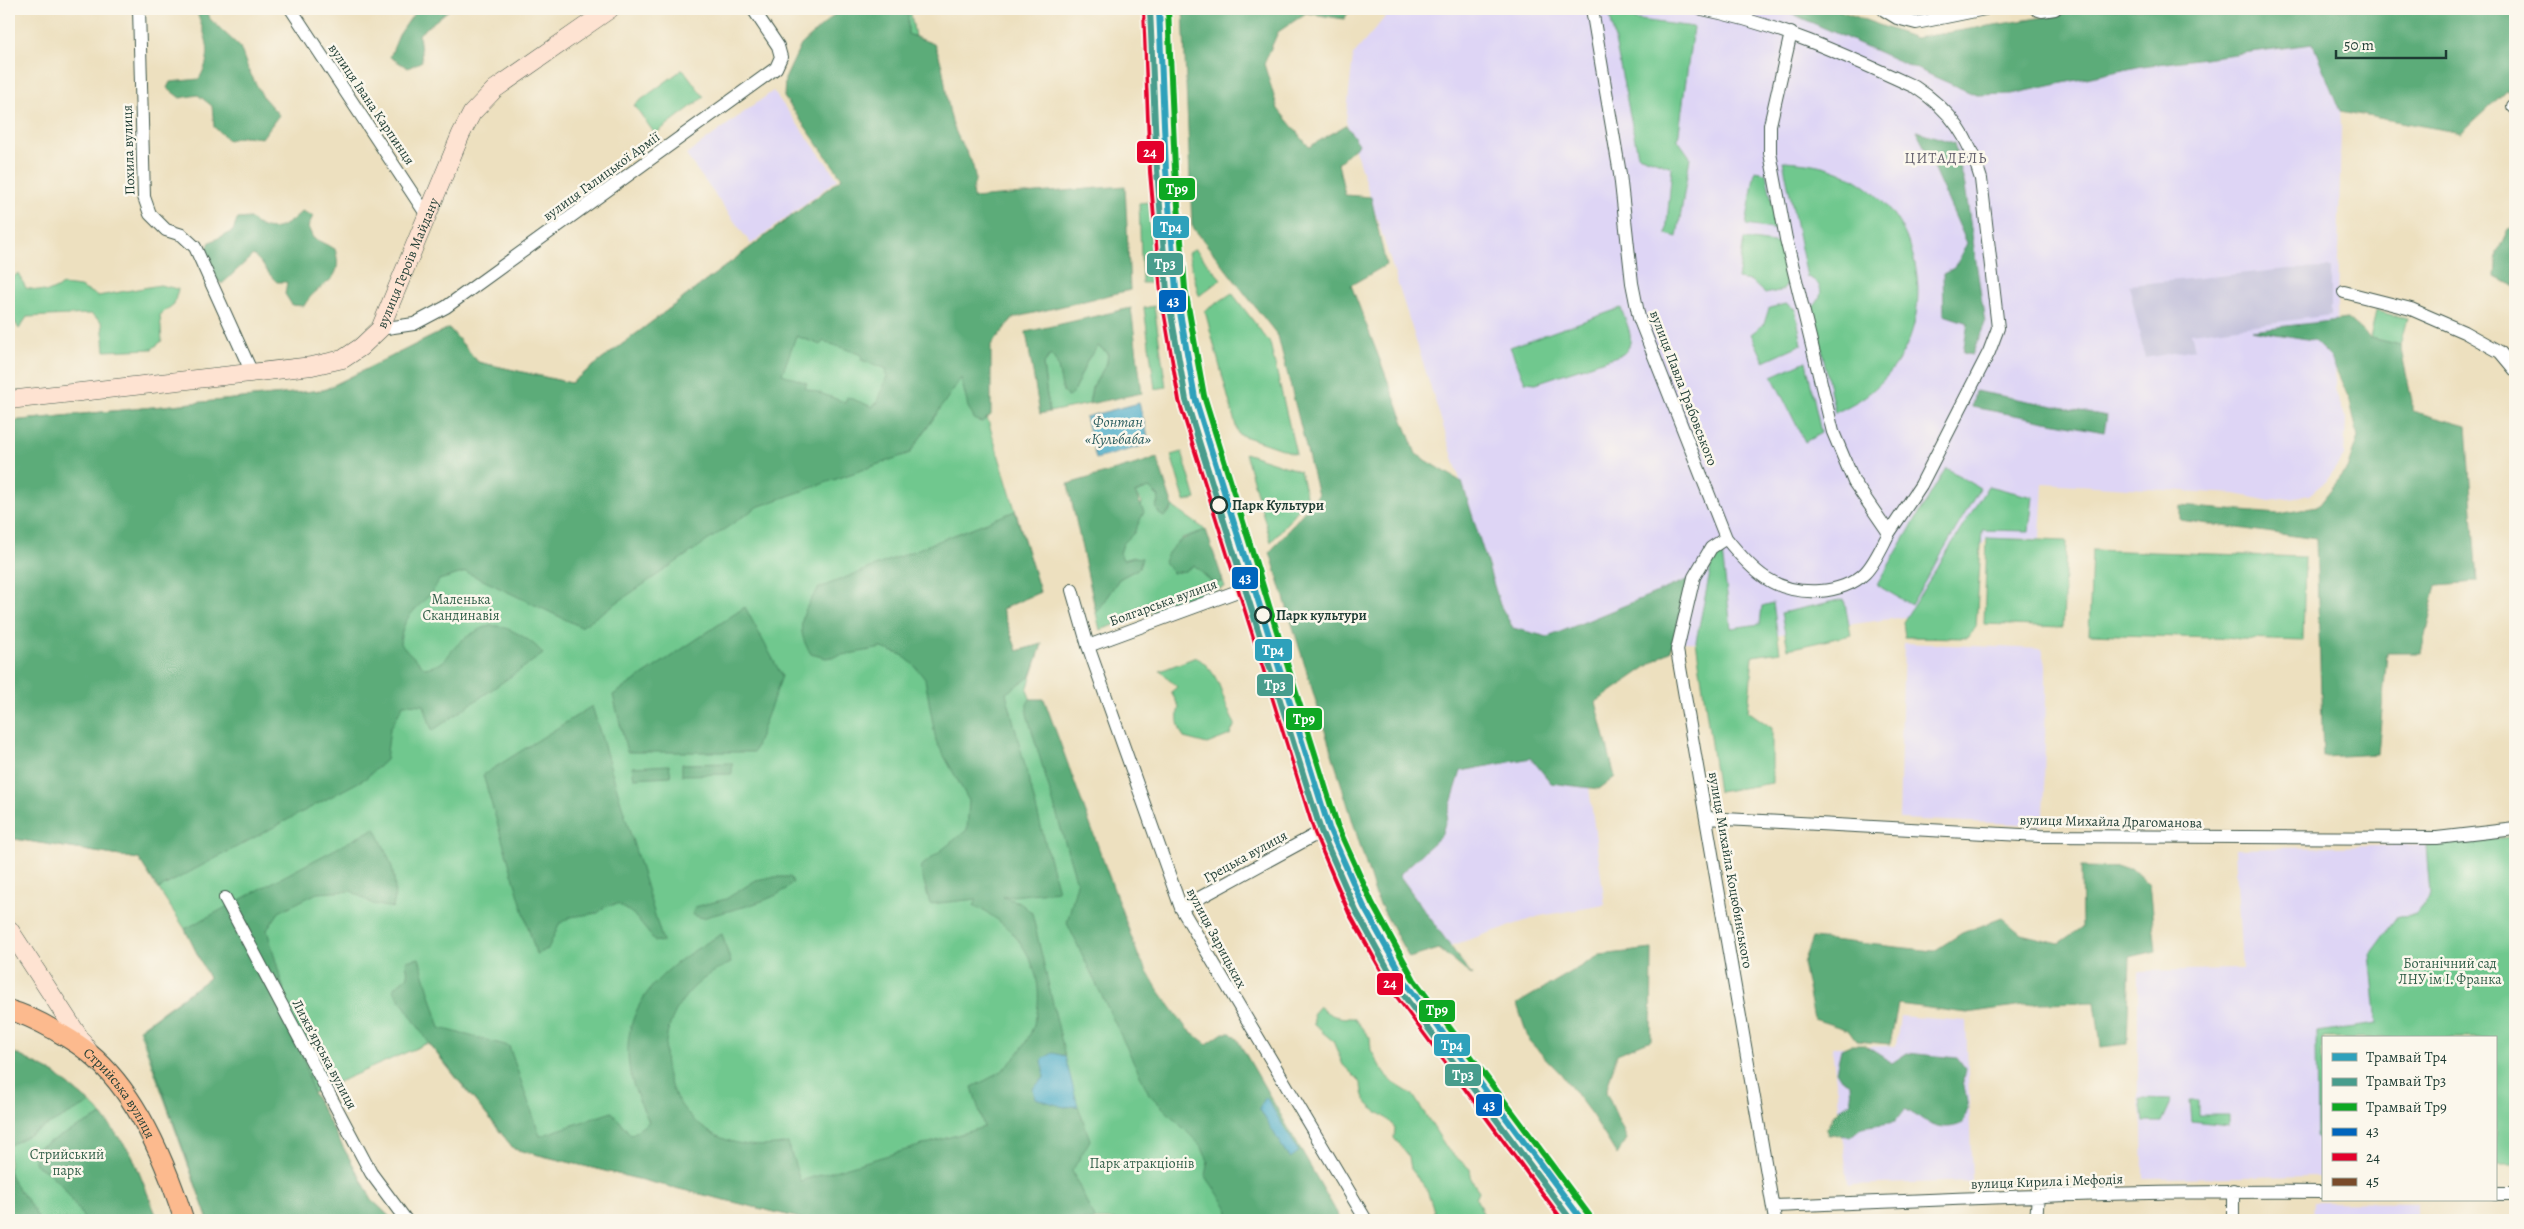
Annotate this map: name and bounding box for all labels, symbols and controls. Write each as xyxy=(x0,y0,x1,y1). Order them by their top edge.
scale bar xyxy=(2336,28,2446,60)
text: 50 m xyxy=(2344,35,2374,55)
street label: вулиця Івана Карпинця xyxy=(324,40,419,169)
street label: Похила вулиця xyxy=(117,104,140,196)
street label: вулиця Галицької Армії xyxy=(539,127,664,225)
line badge: 24 xyxy=(1136,140,1165,164)
text: 24 xyxy=(1143,143,1157,162)
district label: ЦИТАДЕЛЬ xyxy=(1904,148,1988,168)
line badge: Тр9 xyxy=(1158,177,1196,201)
text: Тр9 xyxy=(1166,180,1188,199)
street label: вулиця Героїв Майдану xyxy=(372,194,444,331)
line badge: Тр4 xyxy=(1152,215,1190,239)
text: Тр4 xyxy=(1160,218,1182,237)
line badge: Тр3 xyxy=(1146,252,1184,276)
text: Тр3 xyxy=(1154,255,1176,274)
line badge: 43 xyxy=(1158,289,1187,313)
text: 43 xyxy=(1167,292,1179,311)
street label: вулиця Павла Грабовського xyxy=(1645,308,1722,469)
water label: Фонтан «Кульбаба» xyxy=(1085,412,1151,449)
marker: Парк Культури xyxy=(1210,496,1228,514)
place label: Парк Культури xyxy=(1232,496,1324,515)
line badge: 43 xyxy=(1231,566,1259,590)
text: 43 xyxy=(1239,569,1251,588)
street label: Болгарська вулиця xyxy=(1107,574,1220,631)
park label: Маленька Скандинавія xyxy=(422,590,500,625)
marker: Парк культури xyxy=(1254,606,1272,624)
place label: Парк культури xyxy=(1276,606,1367,625)
line badge: Тр4 xyxy=(1254,638,1293,662)
text: Тр4 xyxy=(1262,641,1284,660)
line badge: Тр3 xyxy=(1256,673,1294,697)
text: Тр3 xyxy=(1264,676,1286,695)
line badge: Тр9 xyxy=(1285,707,1323,731)
text: Тр9 xyxy=(1293,710,1315,729)
street label: вулиця Михайла Коцюбинського xyxy=(1704,770,1757,970)
street label: вулиця Михайла Драгоманова xyxy=(2019,810,2203,833)
street label: Грецька вулиця xyxy=(1200,825,1291,887)
street label: вулиця Зарицьких xyxy=(1182,885,1251,992)
park label: Ботанічний сад ЛНУ ім І. Франка xyxy=(2398,954,2502,989)
line badge: 24 xyxy=(1376,972,1404,996)
text: 24 xyxy=(1383,974,1397,993)
street label: Лижвʼярська вулиця xyxy=(288,996,362,1113)
line badge: Тр9 xyxy=(1418,999,1456,1023)
text: Тр9 xyxy=(1426,1001,1448,1020)
line badge: Тр4 xyxy=(1433,1033,1471,1057)
text: Тр4 xyxy=(1441,1036,1463,1055)
legend xyxy=(2322,1036,2496,1202)
street label: Стрийська вулиця xyxy=(79,1043,160,1142)
text: Трамвай Тр4 xyxy=(2366,1047,2447,1067)
line badge: Тр3 xyxy=(1444,1063,1482,1087)
text: Тр3 xyxy=(1452,1066,1474,1085)
text: Трамвай Тр3 xyxy=(2366,1071,2446,1091)
line badge: 43 xyxy=(1475,1093,1503,1117)
text: 43 xyxy=(1483,1096,1495,1115)
text: Трамвай Тр9 xyxy=(2366,1097,2447,1117)
text: 43 xyxy=(2366,1121,2379,1141)
park label: Стрийський парк xyxy=(30,1145,104,1180)
text: 24 xyxy=(2366,1147,2380,1167)
park label: Парк атракціонів xyxy=(1090,1154,1195,1173)
street label: вулиця Кирила і Мефодія xyxy=(1971,1169,2124,1194)
text: 45 xyxy=(2366,1171,2379,1191)

